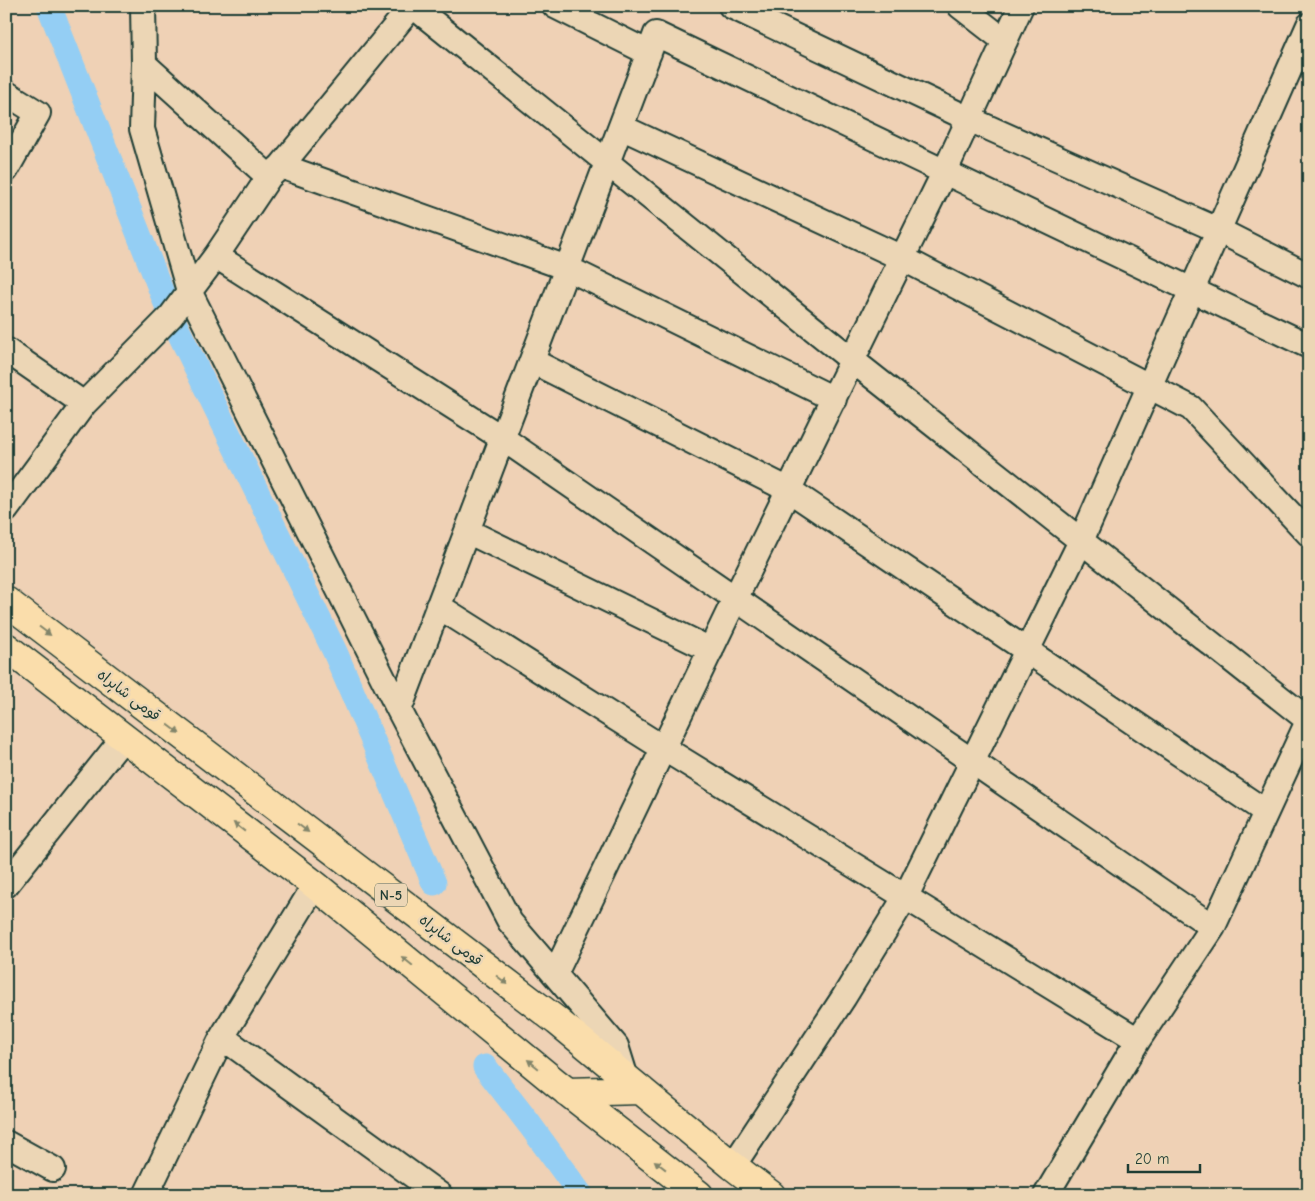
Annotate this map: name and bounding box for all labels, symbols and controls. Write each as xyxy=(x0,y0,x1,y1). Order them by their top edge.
one-way arrow xyxy=(38,625,51,636)
street label: قومی شاہراہ xyxy=(93,665,164,726)
one-way arrow xyxy=(167,724,180,735)
one-way arrow xyxy=(233,822,246,833)
one-way arrow xyxy=(296,823,310,833)
road number: N-5 xyxy=(375,884,407,906)
street label: قومی شاہراہ xyxy=(415,910,486,971)
one-way arrow xyxy=(401,955,414,966)
one-way arrow xyxy=(495,974,508,985)
one-way arrow xyxy=(527,1058,539,1070)
scale bar xyxy=(1128,1141,1200,1173)
text: 20 m xyxy=(1135,1150,1169,1168)
one-way arrow xyxy=(654,1159,667,1170)

